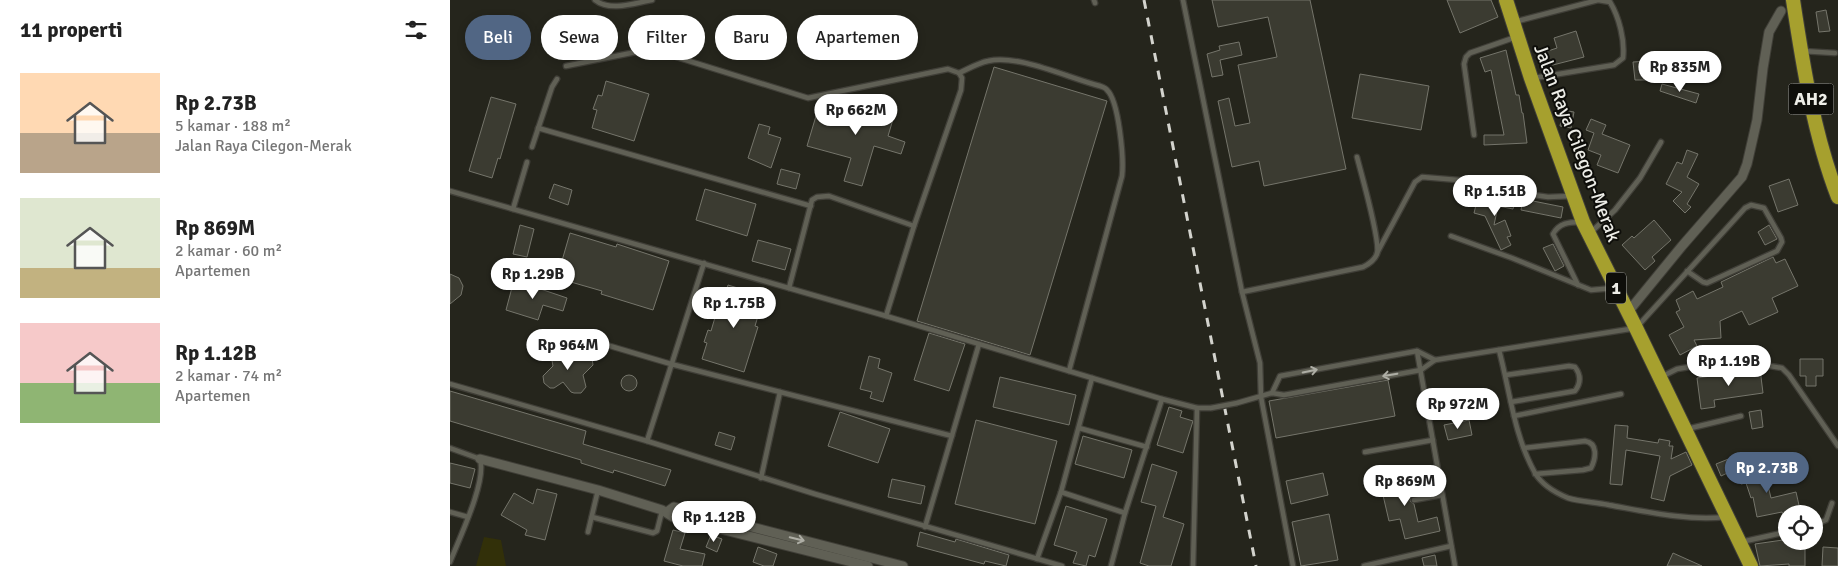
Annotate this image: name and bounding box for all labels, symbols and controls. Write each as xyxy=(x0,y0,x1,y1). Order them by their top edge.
chip: Beli xyxy=(465,15,531,60)
chip: Sewa xyxy=(541,15,618,60)
chip: Filter xyxy=(628,15,705,60)
chip: Baru xyxy=(715,15,787,60)
chip: Apartemen xyxy=(797,15,918,60)
icon: filters xyxy=(402,16,430,44)
text: 11 properti xyxy=(20,17,123,43)
street label: Jalan Raya Cilegon-Merak xyxy=(1528,41,1626,246)
pin: Rp 835M xyxy=(1634,51,1726,93)
text: Rp 835M xyxy=(1649,57,1711,77)
road number: AH2 xyxy=(1788,84,1834,115)
text: Rp 2.73B xyxy=(175,90,257,116)
icon: home xyxy=(60,93,120,153)
pin: Rp 662M xyxy=(810,94,902,136)
text: Rp 662M xyxy=(825,100,887,120)
text: 5 kamar · 188 m² xyxy=(175,116,291,136)
text: Jalan Raya Cilegon-Merak xyxy=(175,136,352,156)
pin: Rp 1.51B xyxy=(1443,174,1547,217)
text: Rp 1.51B xyxy=(1464,181,1526,201)
text: Rp 869M xyxy=(175,215,255,241)
icon: home xyxy=(60,218,120,278)
text: 2 kamar · 60 m² xyxy=(175,241,282,261)
pin: Rp 1.29B xyxy=(481,258,585,300)
text: Apartemen xyxy=(175,261,251,281)
text: Rp 1.29B xyxy=(502,264,564,284)
road number: 1 xyxy=(1606,272,1626,304)
pin: Rp 1.75B xyxy=(682,286,786,329)
text: Rp 1.75B xyxy=(703,293,765,313)
pin: Rp 964M xyxy=(522,328,614,371)
text: Rp 964M xyxy=(537,335,599,355)
text: Rp 1.12B xyxy=(175,340,257,366)
icon: home xyxy=(60,343,120,403)
pin: Rp 1.19B xyxy=(1677,344,1781,387)
text: Rp 1.19B xyxy=(1698,351,1760,371)
one-way arrow xyxy=(1301,365,1317,375)
text: 2 kamar · 74 m² xyxy=(175,366,282,386)
one-way arrow xyxy=(1382,371,1398,381)
text: Apartemen xyxy=(175,386,251,406)
pin: Rp 972M xyxy=(1412,388,1504,430)
text: Rp 972M xyxy=(1427,394,1489,414)
pin: Rp 2.73B xyxy=(1715,452,1819,494)
text: Rp 2.73B xyxy=(1736,458,1798,478)
pin: Rp 869M xyxy=(1359,464,1451,507)
text: Rp 869M xyxy=(1374,471,1436,491)
pin: Rp 1.12B xyxy=(662,500,766,543)
map controls xyxy=(1778,505,1823,550)
button: locate xyxy=(1778,505,1823,550)
text: Rp 1.12B xyxy=(683,507,745,527)
one-way arrow xyxy=(789,535,805,545)

